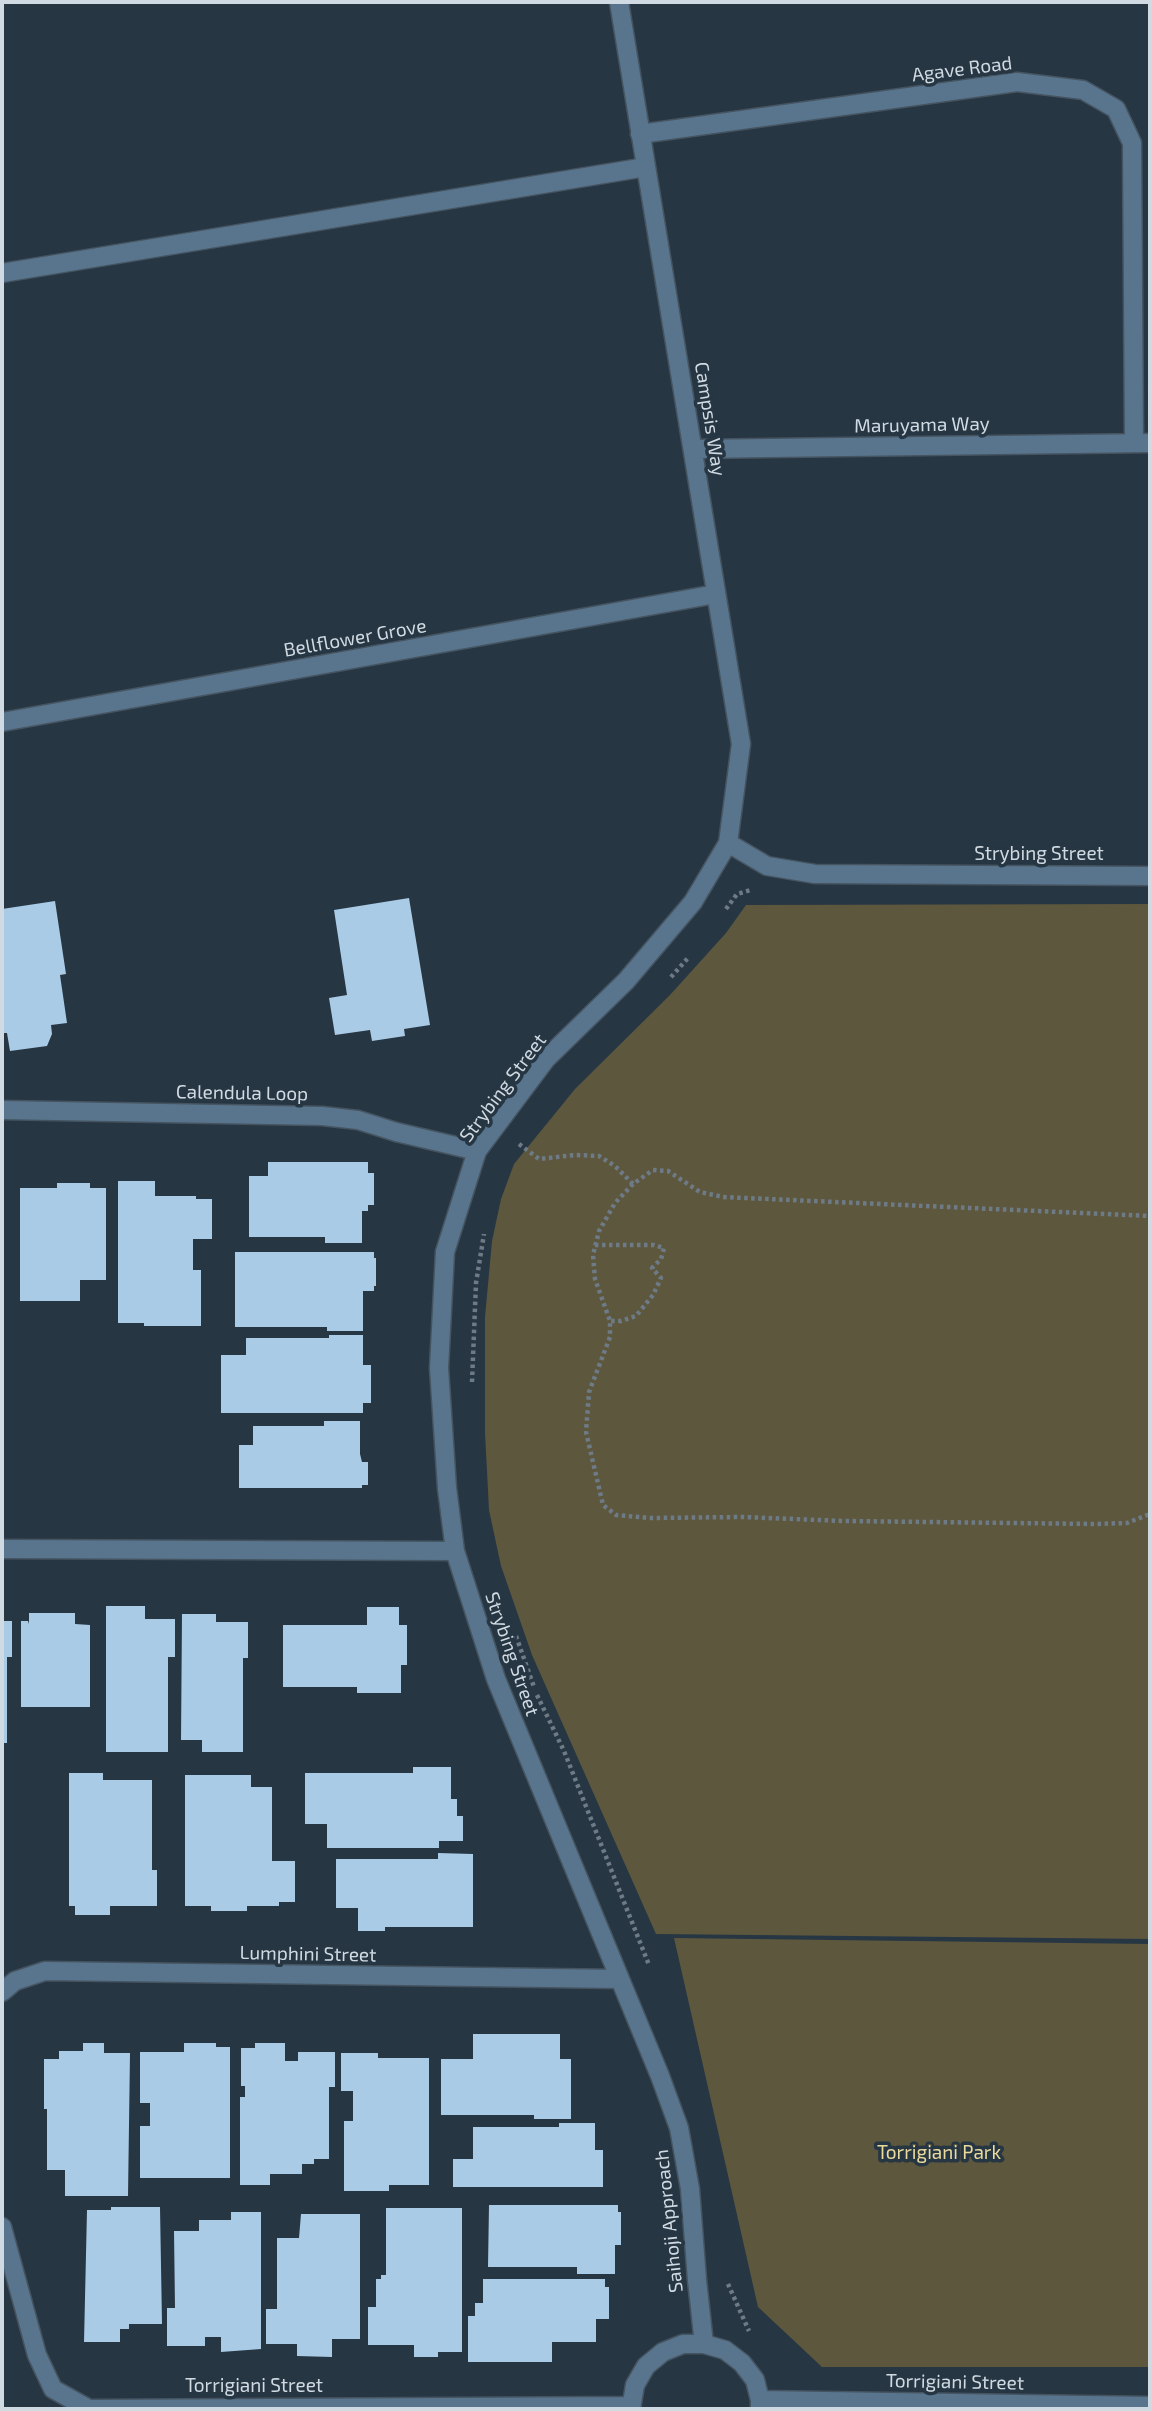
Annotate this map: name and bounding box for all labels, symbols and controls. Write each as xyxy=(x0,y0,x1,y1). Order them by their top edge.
street label: Agave Road xyxy=(911,52,1013,86)
street label: Campsis Way xyxy=(690,360,730,478)
street label: Maruyama Way xyxy=(854,412,990,438)
street label: Bellflower Grove xyxy=(282,614,428,662)
street label: Strybing Street xyxy=(974,843,1104,865)
street label: Strybing Street xyxy=(455,1029,551,1147)
street label: Calendula Loop xyxy=(176,1080,308,1106)
street label: Strybing Street xyxy=(480,1589,544,1719)
street label: Lumphini Street xyxy=(239,1941,377,1967)
park label: Torrigiani Park xyxy=(877,2142,1001,2164)
street label: Saihoji Approach xyxy=(650,2148,688,2294)
street label: Torrigiani Street xyxy=(886,2369,1024,2395)
street label: Torrigiani Street xyxy=(185,2375,323,2397)

